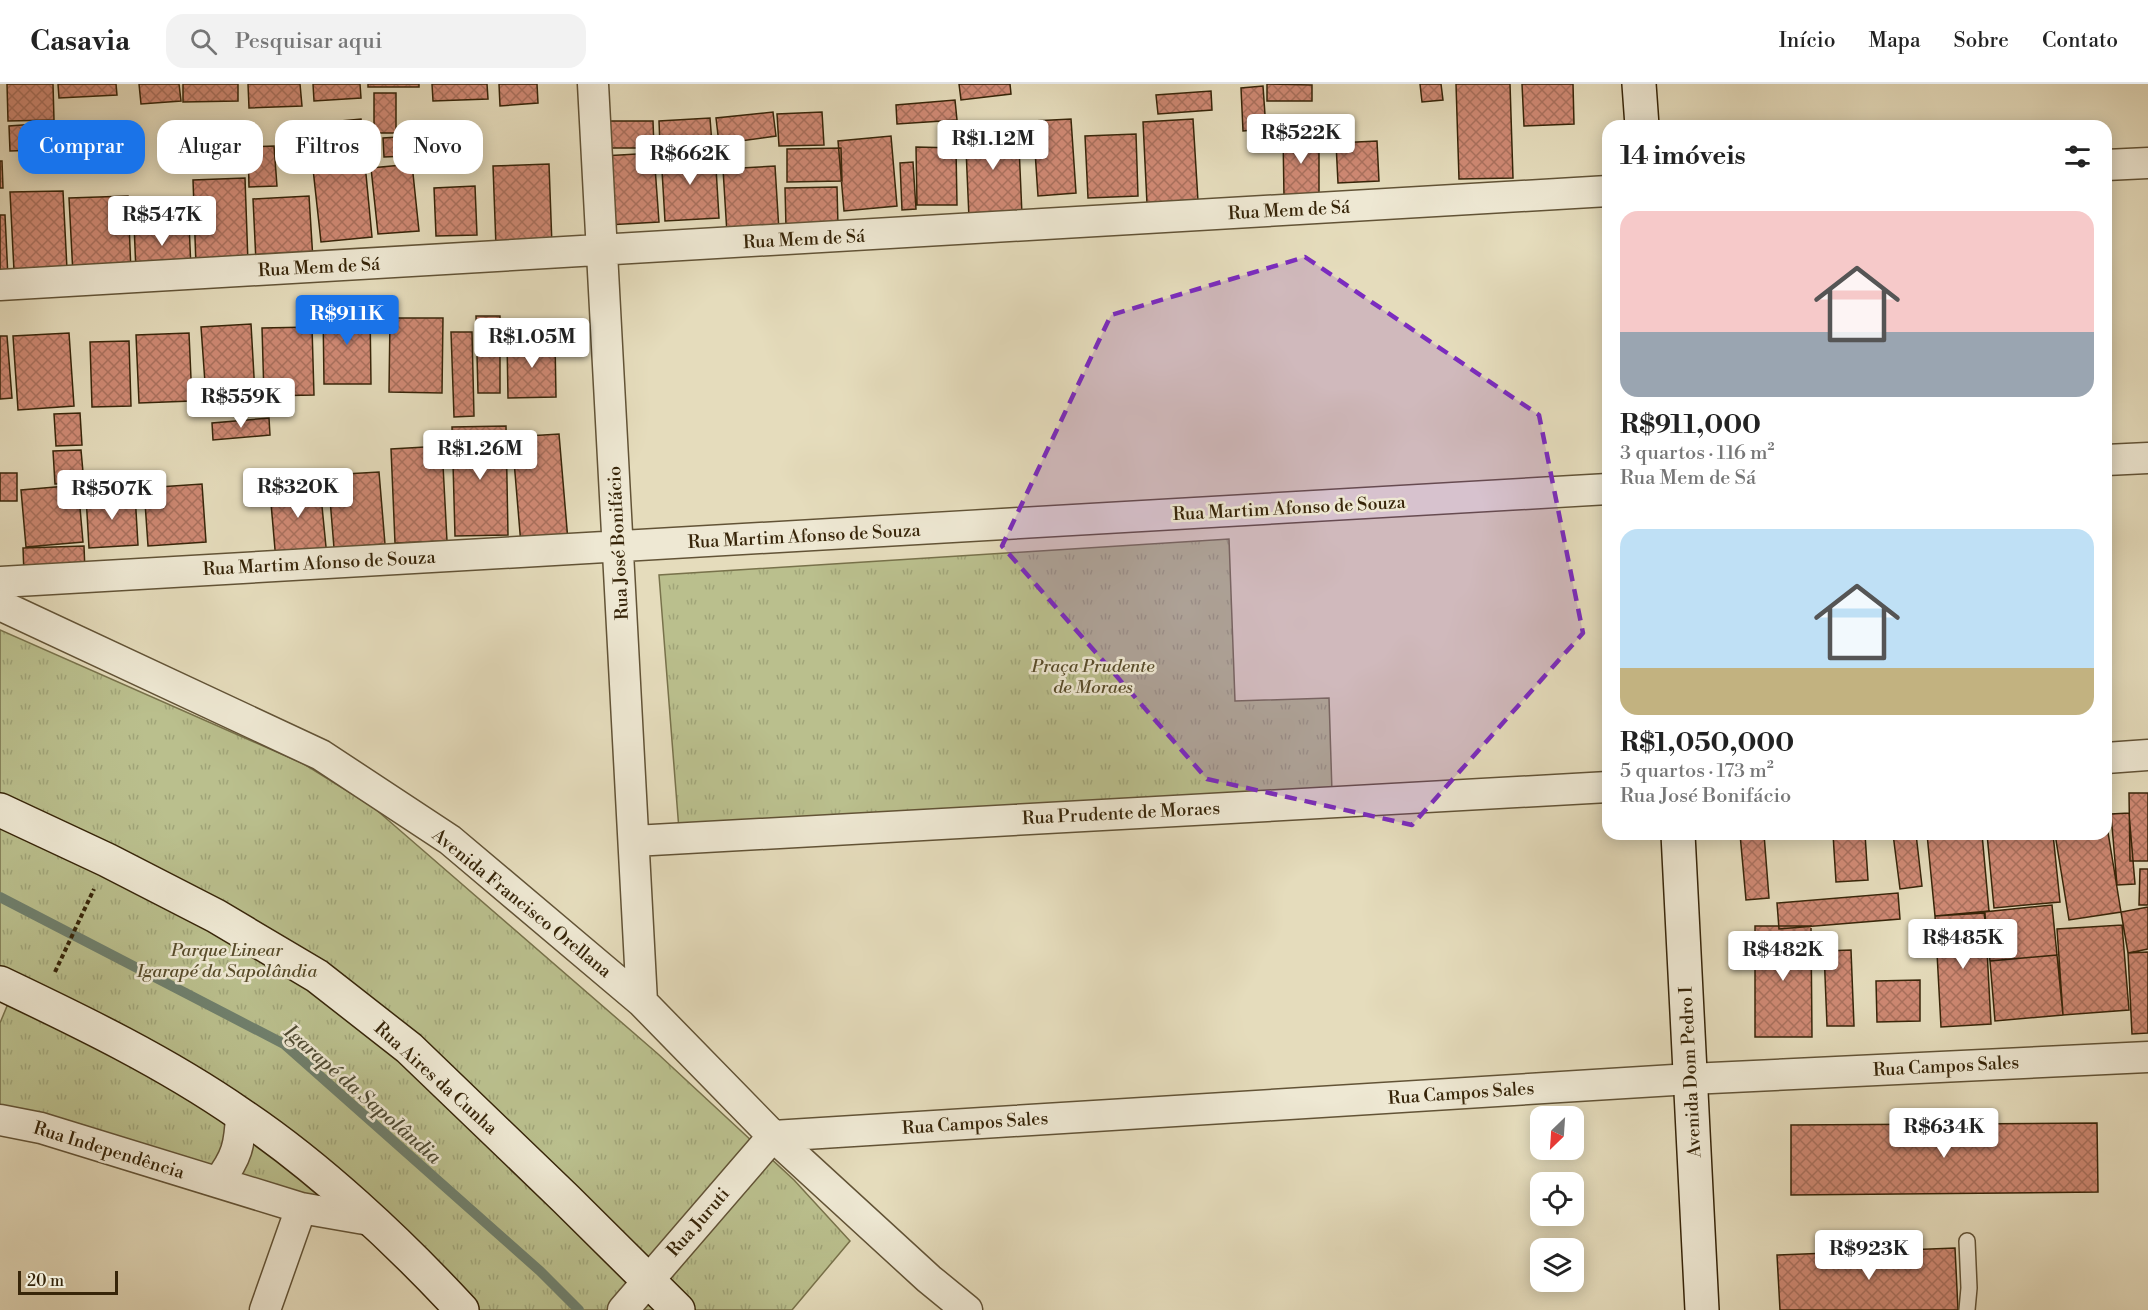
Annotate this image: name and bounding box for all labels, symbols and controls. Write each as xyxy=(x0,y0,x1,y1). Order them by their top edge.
search box xyxy=(166,14,586,68)
text: Casavia xyxy=(30,24,130,59)
icon: search xyxy=(187,25,220,58)
text: Pesquisar aqui xyxy=(235,28,382,55)
text: Início xyxy=(1779,28,1836,54)
text: Mapa xyxy=(1869,28,1921,54)
text: Sobre xyxy=(1954,28,2009,54)
text: Contato xyxy=(2042,28,2118,54)
pin: R$522K xyxy=(1252,114,1350,165)
chip: Comprar xyxy=(18,120,145,174)
chip: Alugar xyxy=(157,120,263,174)
chip: Filtros xyxy=(275,120,381,174)
chip: Novo xyxy=(393,120,483,174)
pin: R$1.12M xyxy=(938,120,1048,171)
text: R$522K xyxy=(1261,121,1341,146)
text: R$1.12M xyxy=(951,127,1035,152)
pin: R$662K xyxy=(641,135,739,186)
text: 14 imóveis xyxy=(1620,140,1746,172)
icon: filters xyxy=(2061,140,2094,173)
text: R$662K xyxy=(650,142,730,167)
pin: R$547K xyxy=(113,196,211,247)
street label: Rua Mem de Sá xyxy=(1227,196,1352,225)
text: R$547K xyxy=(122,203,202,228)
street label: Rua Mem de Sá xyxy=(742,225,867,254)
icon: home xyxy=(1803,250,1911,358)
street label: Rua Mem de Sá xyxy=(257,253,382,282)
pin: R$911K xyxy=(298,295,396,346)
text: R$911K xyxy=(310,302,384,327)
pin: R$1.05M xyxy=(477,318,587,369)
text: R$1.05M xyxy=(488,325,576,350)
pin: R$559K xyxy=(192,378,290,429)
text: R$559K xyxy=(201,385,281,410)
text: R$911,000 xyxy=(1620,409,1761,441)
pin: R$1.26M xyxy=(425,430,535,481)
text: R$1.26M xyxy=(437,437,523,462)
text: 3 quartos · 116 m² xyxy=(1620,441,1775,466)
street label: Rua José Bonifácio xyxy=(603,465,634,621)
text: Rua Mem de Sá xyxy=(1620,466,1756,491)
pin: R$320K xyxy=(249,468,347,519)
pin: R$507K xyxy=(63,470,161,521)
text: R$320K xyxy=(257,475,339,500)
text: R$507K xyxy=(71,477,153,502)
street label: Rua Martim Afonso de Souza xyxy=(1172,491,1407,526)
street label: Rua Martim Afonso de Souza xyxy=(687,519,922,554)
street label: Rua Martim Afonso de Souza xyxy=(202,546,437,581)
icon: home xyxy=(1803,568,1911,676)
park label: Praça Prudente de Moraes xyxy=(1030,655,1155,699)
text: R$1,050,000 xyxy=(1620,727,1794,759)
text: 5 quartos · 173 m² xyxy=(1620,759,1774,784)
text: Rua José Bonifácio xyxy=(1620,784,1791,809)
street label: Rua Prudente de Moraes xyxy=(1021,797,1221,830)
street label: Avenida Francisco Orellana xyxy=(426,823,617,983)
pin: R$485K xyxy=(1914,919,2012,970)
text: R$485K xyxy=(1922,926,2004,951)
pin: R$482K xyxy=(1734,931,1832,982)
text: R$482K xyxy=(1742,938,1824,963)
park label: Parque Linear Igarapé da Sapolândia xyxy=(136,939,318,983)
street label: Avenida Dom Pedro I xyxy=(1675,986,1707,1159)
street label: Rua Aires da Cunha xyxy=(369,1017,503,1140)
water label: Igarapé da Sapolândia xyxy=(277,1019,446,1171)
street label: Rua Campos Sales xyxy=(1872,1051,2020,1082)
street label: Rua Campos Sales xyxy=(1387,1077,1535,1110)
north arrow xyxy=(1530,1106,1584,1160)
map controls xyxy=(1530,1106,1584,1292)
street label: Rua Campos Sales xyxy=(901,1107,1049,1140)
pin: R$634K xyxy=(1895,1108,1993,1159)
text: R$634K xyxy=(1903,1115,1985,1140)
street label: Rua Independência xyxy=(31,1117,188,1185)
button: locate xyxy=(1530,1172,1584,1226)
street label: Rua Juruti xyxy=(662,1183,735,1262)
pin: R$923K xyxy=(1820,1230,1918,1281)
text: R$923K xyxy=(1829,1237,1909,1262)
button: layers xyxy=(1530,1238,1584,1292)
scale bar xyxy=(18,1268,118,1296)
text: 20 m xyxy=(27,1271,64,1291)

